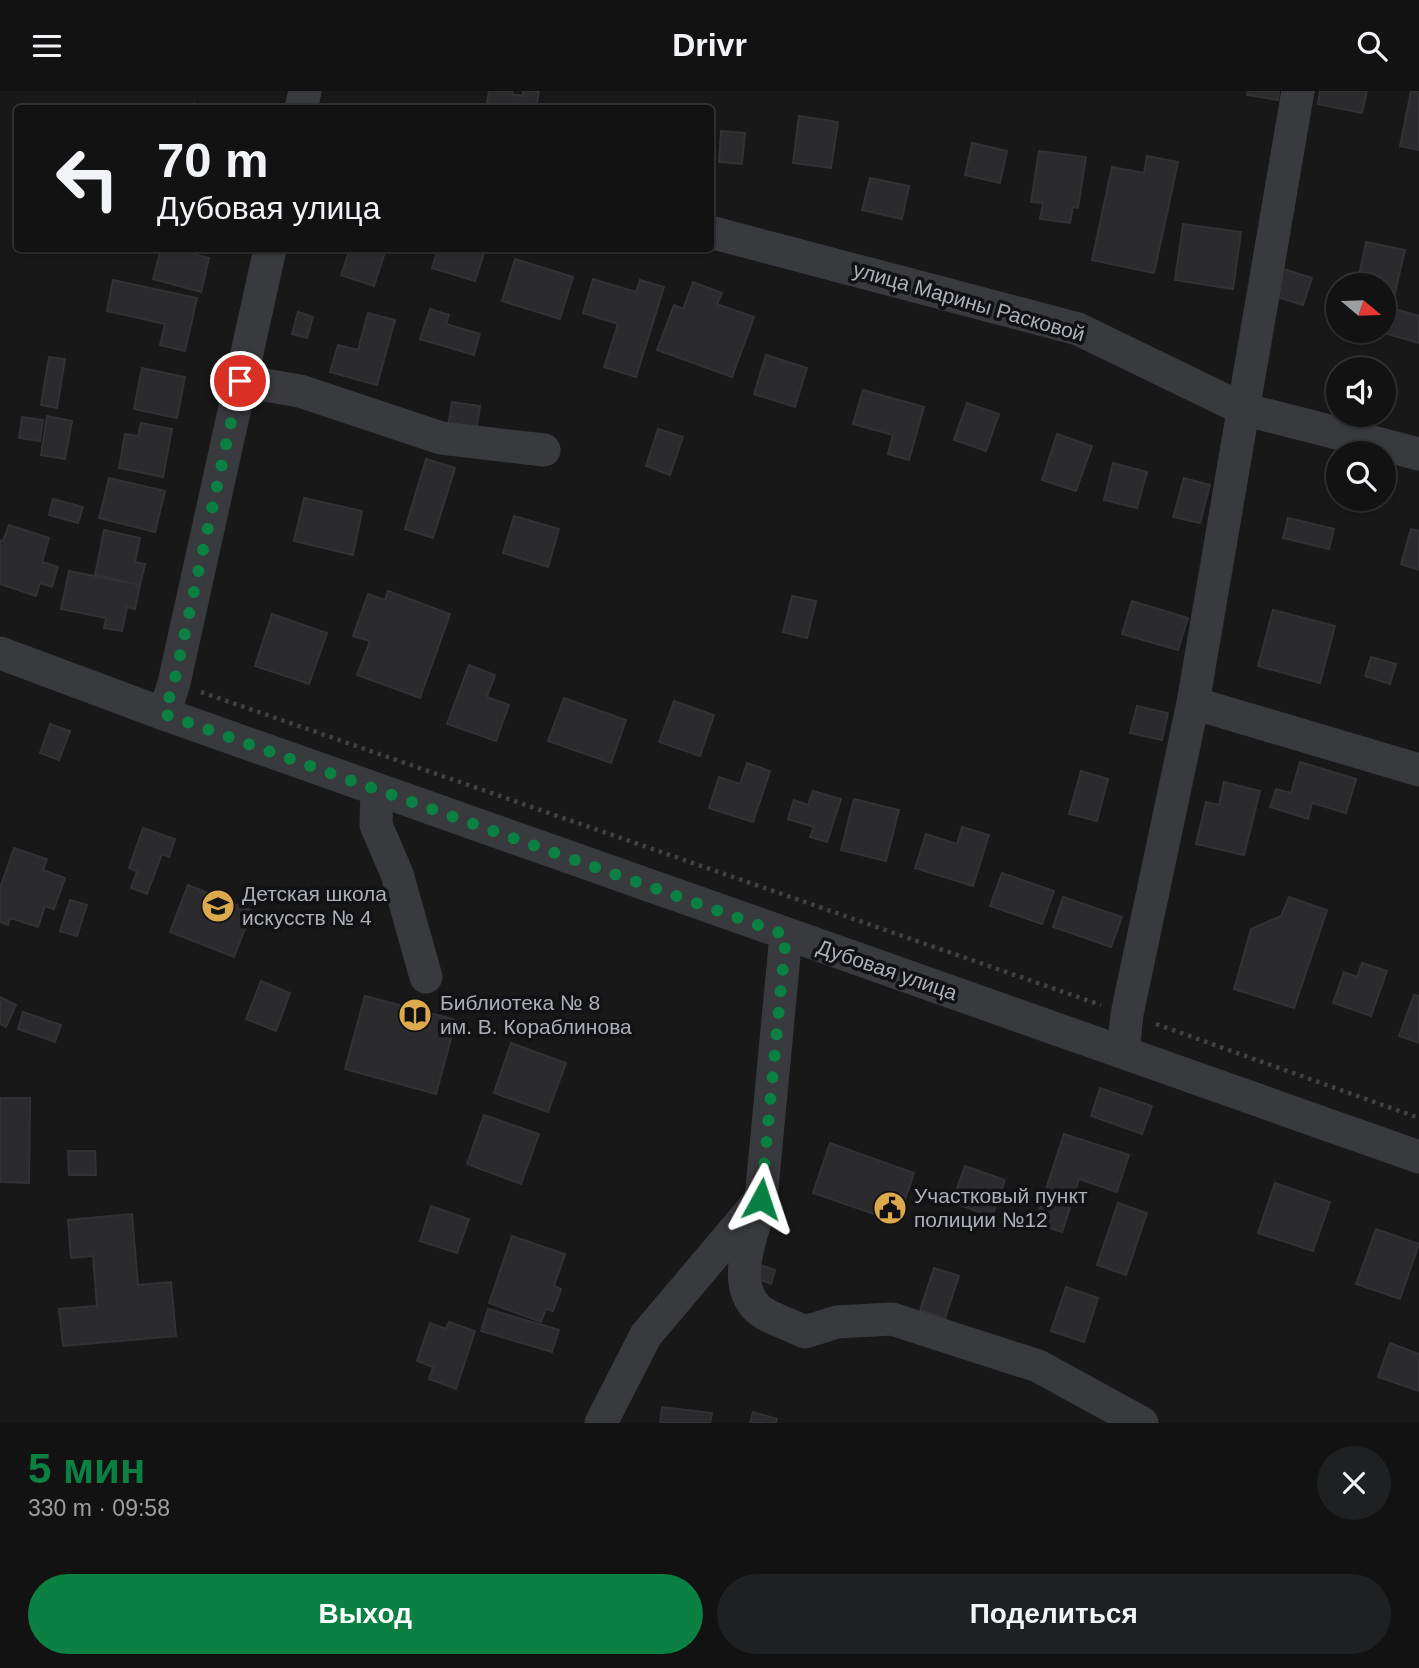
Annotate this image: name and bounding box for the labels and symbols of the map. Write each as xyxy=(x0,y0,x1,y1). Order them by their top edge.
street label: улица Марины Расковой xyxy=(851,257,1088,346)
north arrow xyxy=(1326,273,1396,343)
pin xyxy=(210,351,270,411)
place label: Детская школа искусств № 4 xyxy=(242,882,387,929)
school or university icon: Детская школа искусств № 4 xyxy=(199,887,237,925)
street label: Дубовая улица xyxy=(814,935,961,1004)
place label: Библиотека № 8 им. В. Кораблинова xyxy=(440,991,632,1038)
library icon: Библиотека № 8 им. В. Кораблинова xyxy=(396,996,434,1034)
position arrow xyxy=(724,1162,798,1236)
place label: Участковый пункт полиции №12 xyxy=(914,1184,1088,1231)
public building icon: Участковый пункт полиции №12 xyxy=(871,1189,909,1227)

